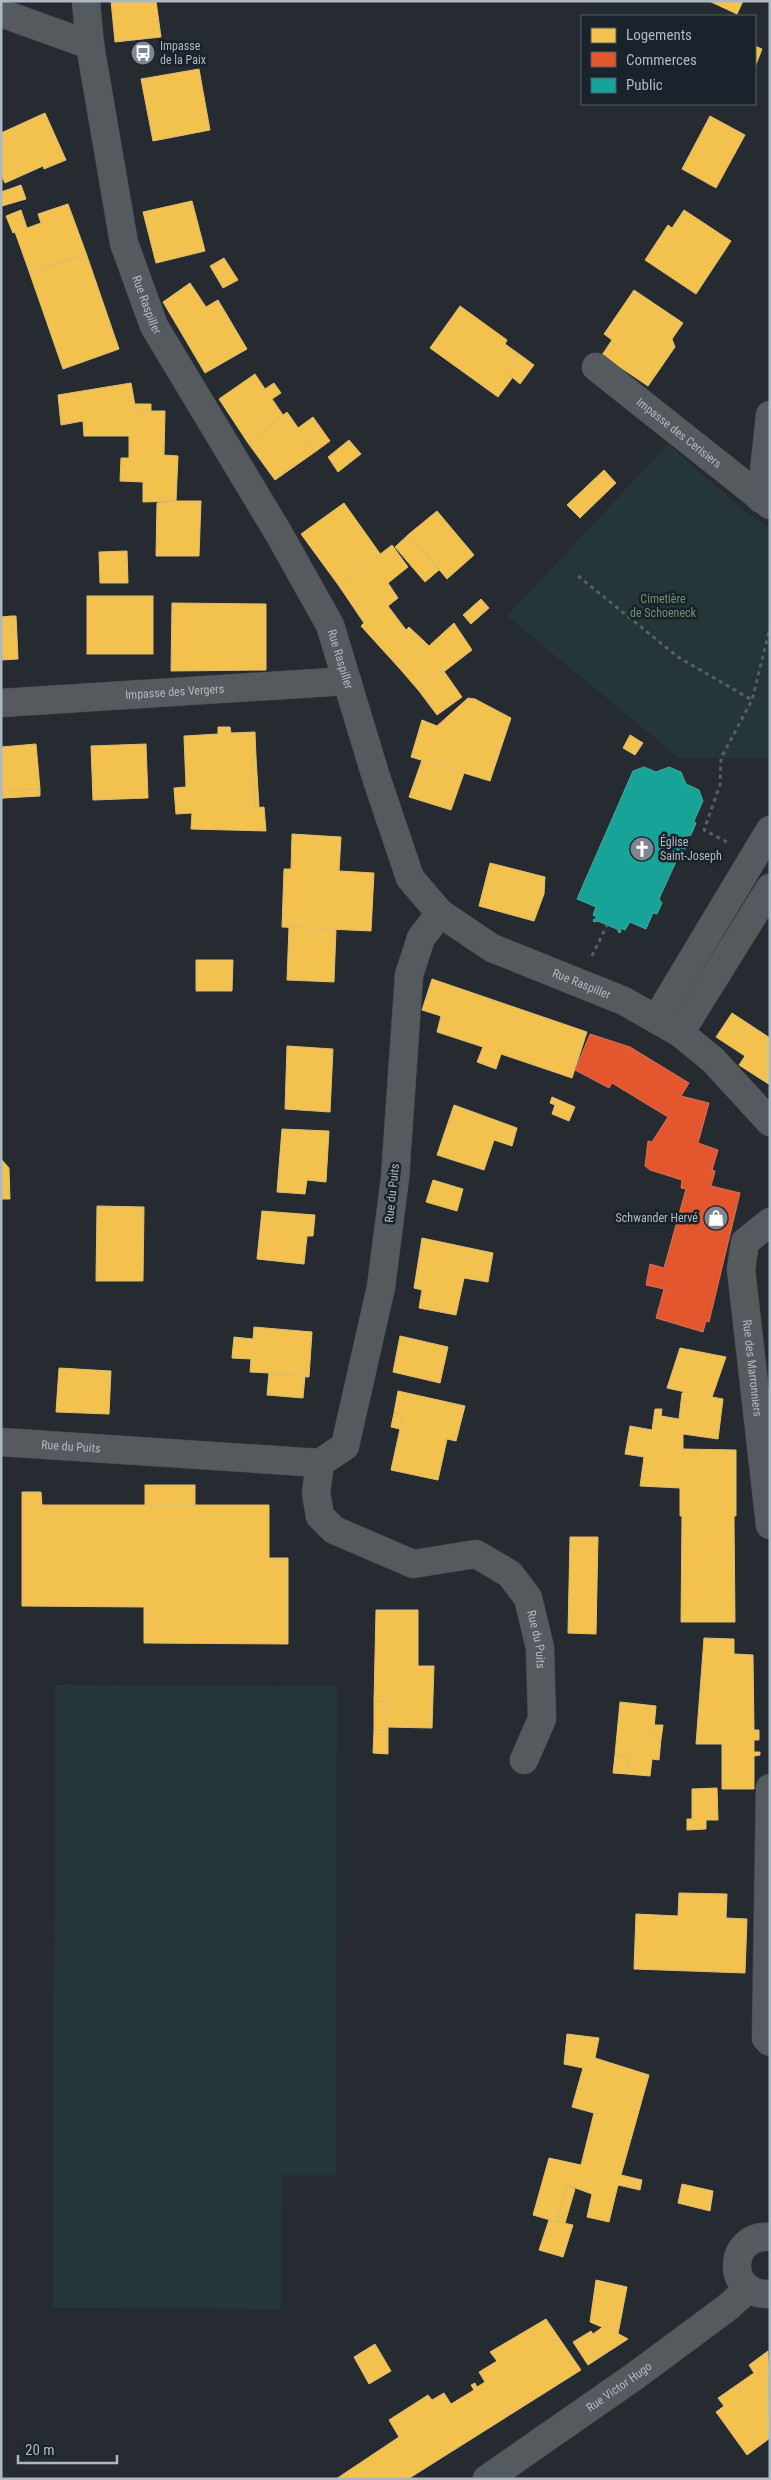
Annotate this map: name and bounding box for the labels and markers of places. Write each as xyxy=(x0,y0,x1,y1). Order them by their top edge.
place label: Impasse de la Paix xyxy=(160,39,206,67)
bus stop icon: Impasse de la Paix xyxy=(130,40,156,66)
place label: Église Saint-Joseph xyxy=(660,834,722,863)
church icon: Église Saint-Joseph xyxy=(629,836,655,862)
shop icon: Schwander Hervé xyxy=(703,1205,729,1231)
place label: Schwander Hervé xyxy=(616,1211,698,1225)

